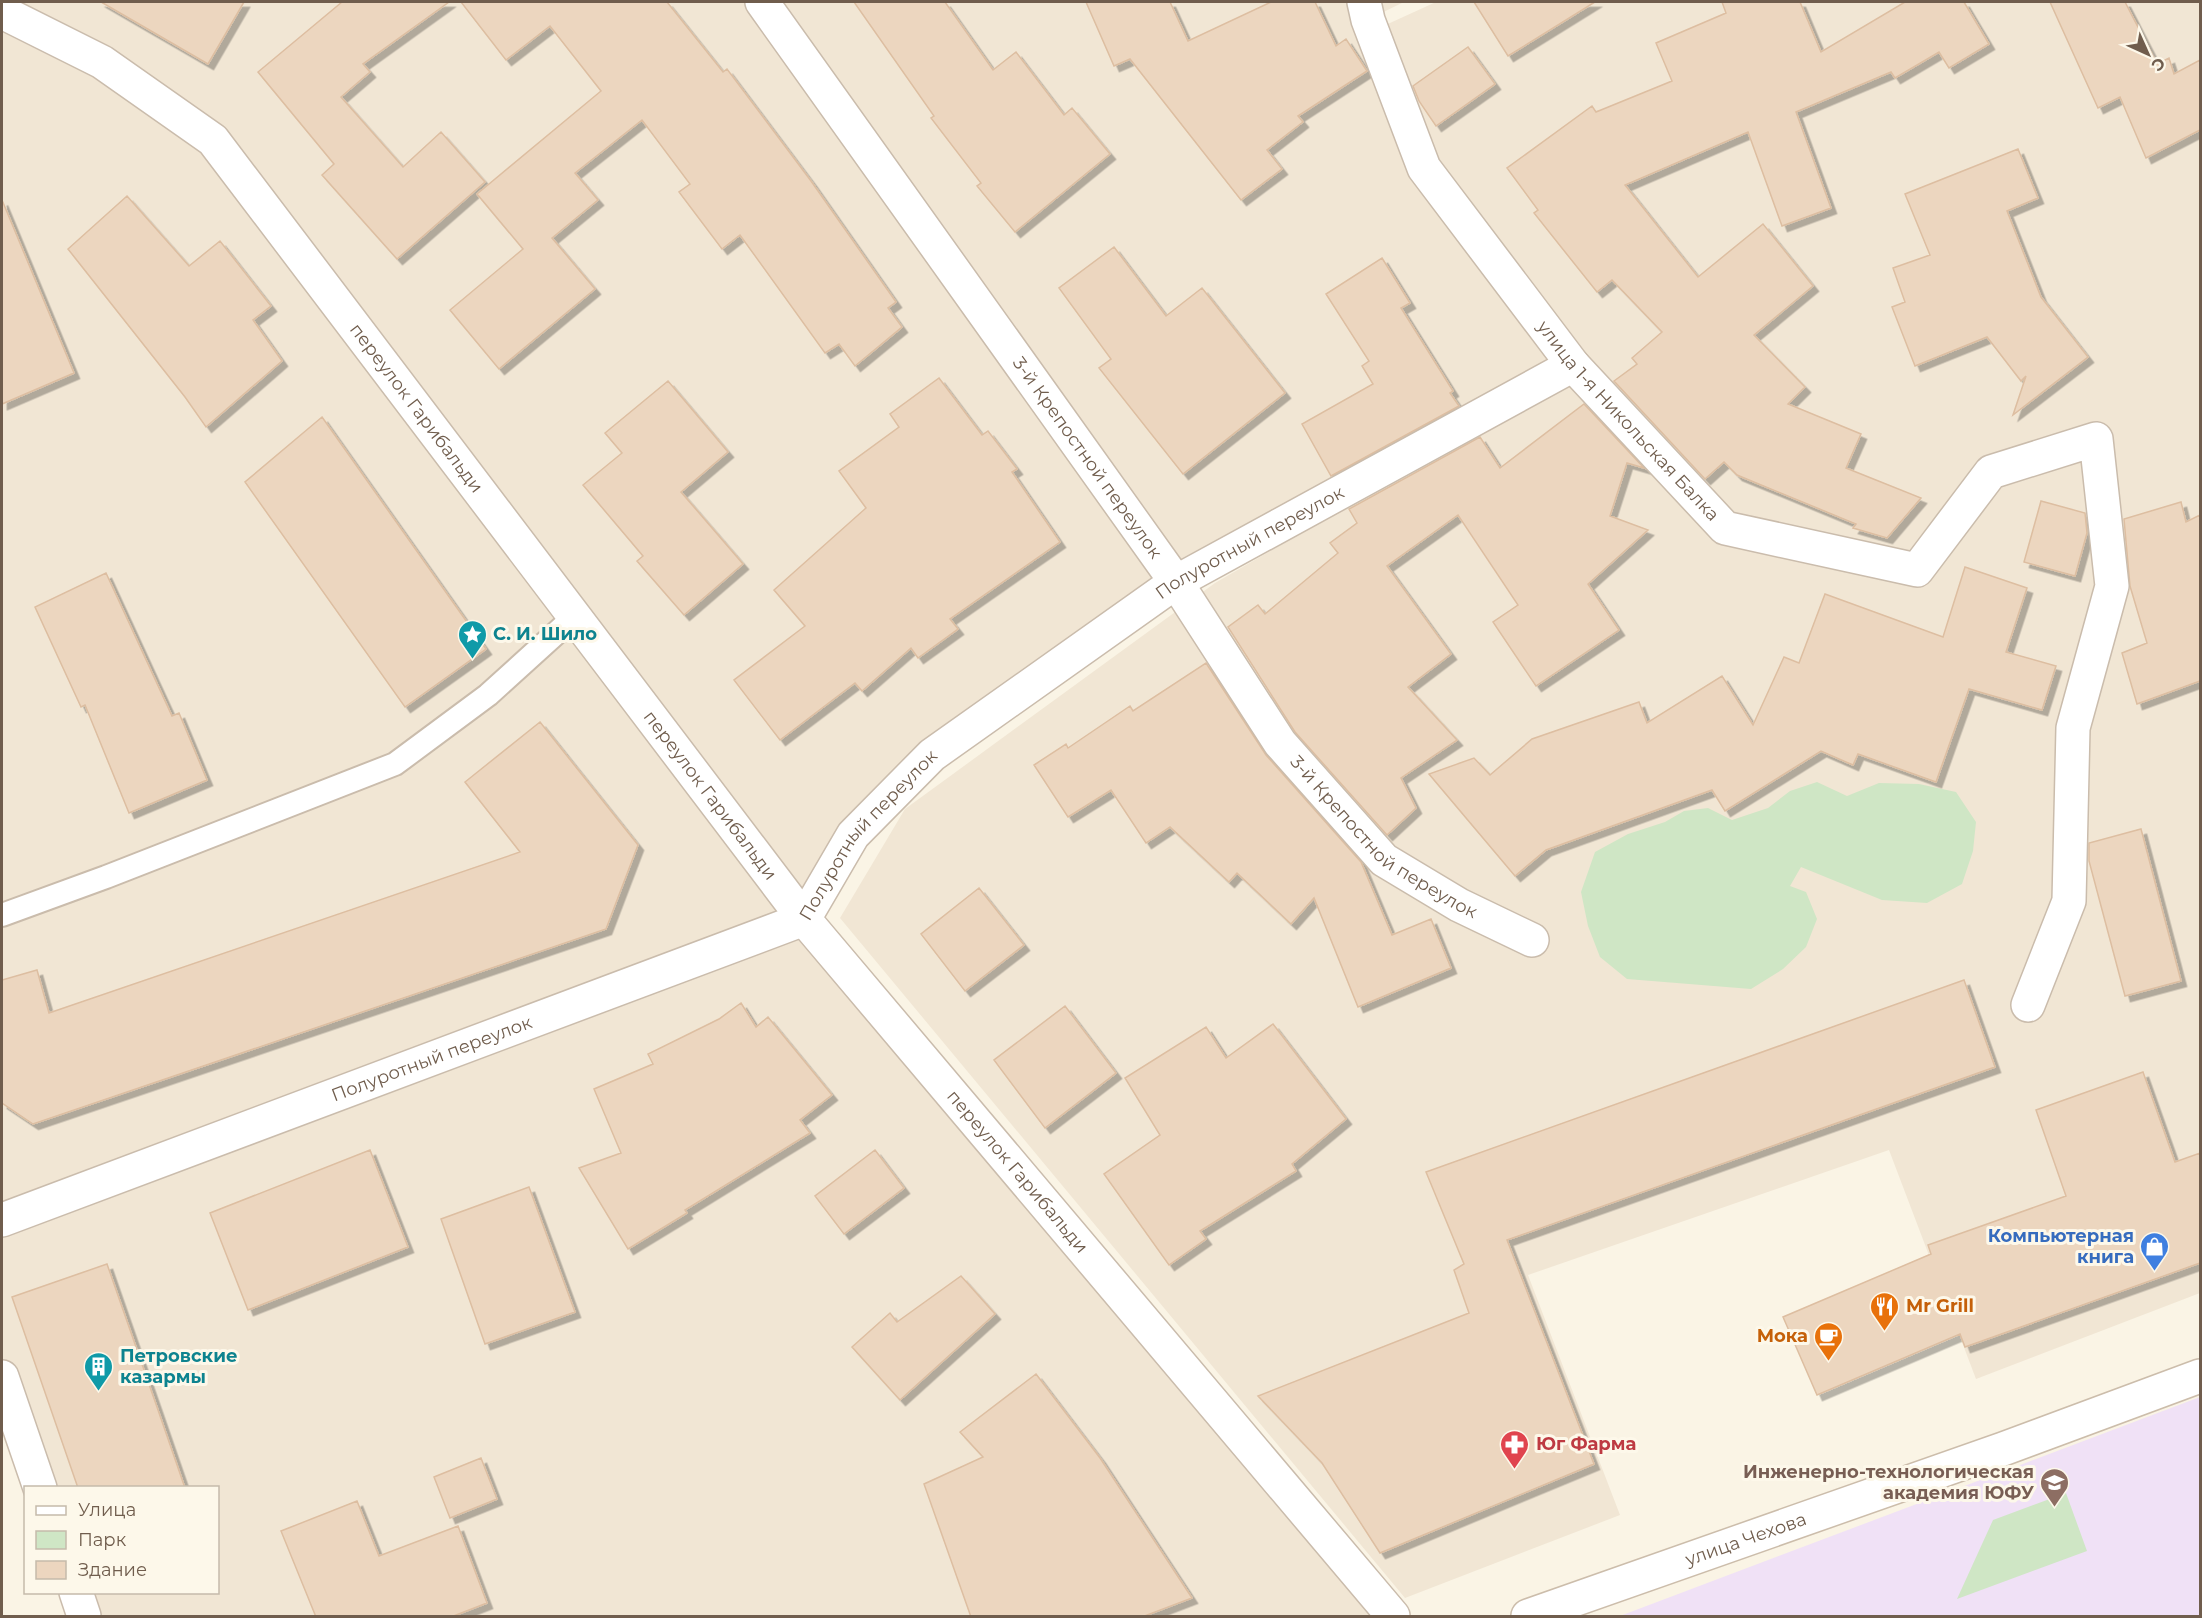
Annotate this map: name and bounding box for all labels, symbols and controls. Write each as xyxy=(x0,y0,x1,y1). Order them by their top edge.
north arrow xyxy=(2118,24,2178,84)
text: С xyxy=(2147,53,2169,75)
street label: улица 1-я Никольская Балка xyxy=(1532,315,1724,526)
street label: переулок Гарибальди xyxy=(345,319,488,497)
street label: 3-й Крепостной переулок xyxy=(1008,353,1167,563)
street label: Полуротный переулок xyxy=(1151,481,1348,604)
place icon: С. И. Шило xyxy=(456,618,488,660)
place label: С. И. Шило xyxy=(493,623,597,645)
street label: переулок Гарибальди xyxy=(639,706,781,884)
street label: Полуротный переулок xyxy=(795,745,942,924)
street label: 3-й Крепостной переулок xyxy=(1285,751,1481,923)
street label: Полуротный переулок xyxy=(328,1011,536,1106)
street label: переулок Гарибальди xyxy=(942,1085,1093,1258)
place label: Компьютерная книга xyxy=(1988,1225,2134,1268)
shop icon: Компьютерная книга xyxy=(2139,1230,2171,1272)
restaurant icon: Mr Grill xyxy=(1869,1290,1901,1332)
place label: Mr Grill xyxy=(1906,1295,1974,1317)
cafe icon: Мока xyxy=(1813,1320,1845,1362)
place label: Мока xyxy=(1757,1325,1808,1347)
place label: Петровские казармы xyxy=(120,1345,238,1388)
building icon: Петровские казармы xyxy=(83,1350,115,1392)
pharmacy icon: Юг Фарма xyxy=(1499,1428,1531,1470)
place label: Юг Фарма xyxy=(1536,1433,1636,1455)
place label: Инженерно-технологическая академия ЮФУ xyxy=(1743,1461,2034,1504)
school or university icon: Инженерно-технологическая академия ЮФУ xyxy=(2039,1466,2071,1508)
legend xyxy=(24,1486,219,1594)
text: Улица xyxy=(78,1499,136,1521)
street label: улица Чехова xyxy=(1682,1508,1809,1571)
text: Парк xyxy=(78,1529,127,1551)
text: Здание xyxy=(78,1559,147,1581)

